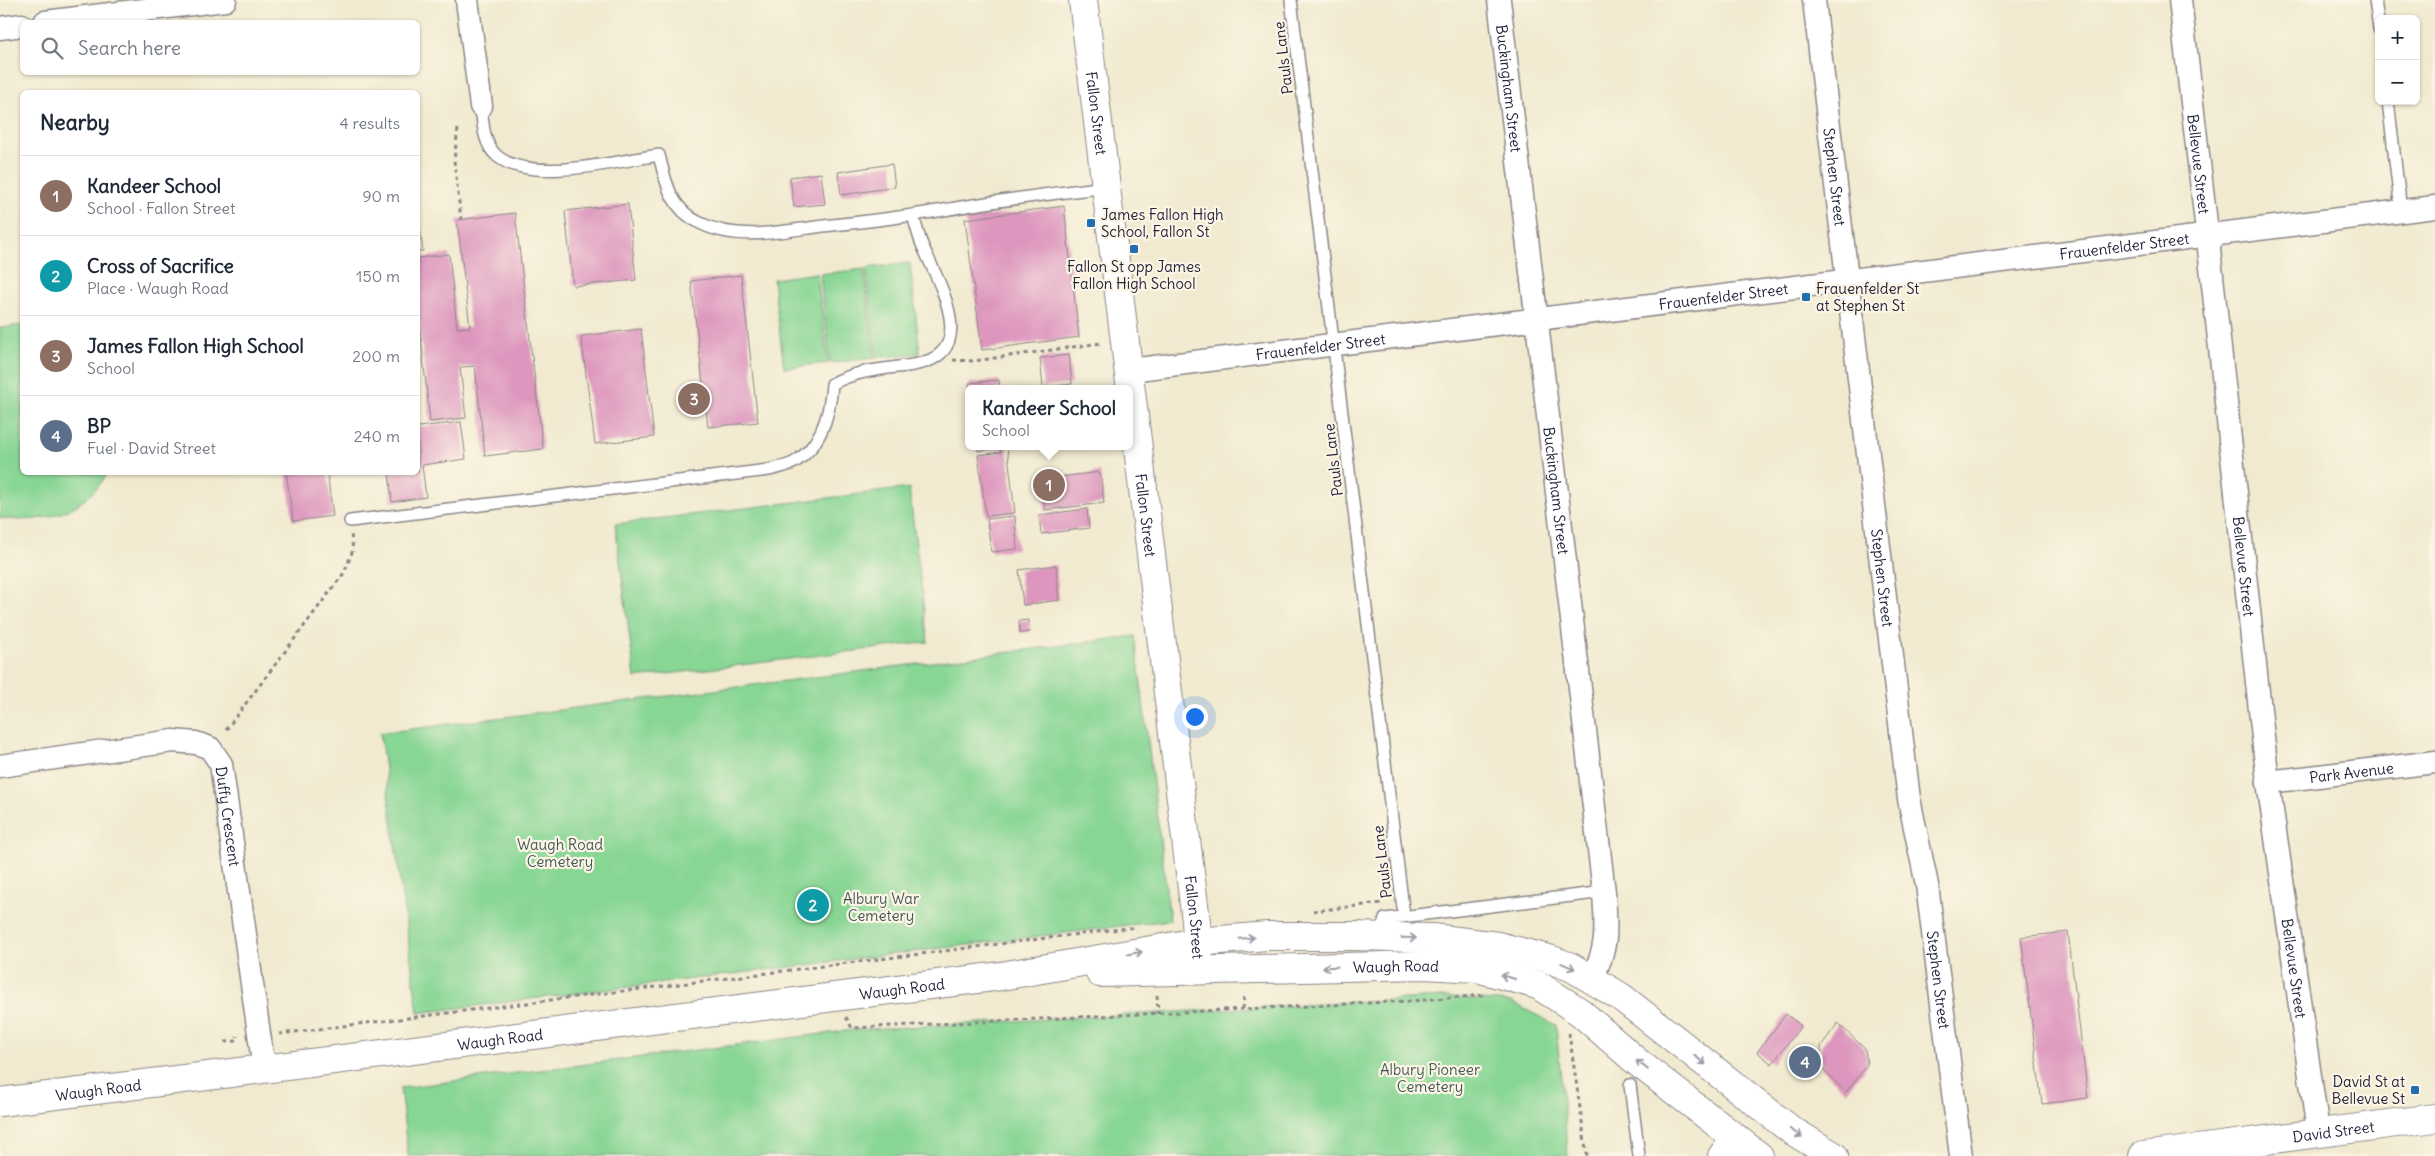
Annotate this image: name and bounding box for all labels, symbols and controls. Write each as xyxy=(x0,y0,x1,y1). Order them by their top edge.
map controls xyxy=(2375,15,2420,105)
button: + xyxy=(2375,15,2420,60)
search box xyxy=(20,20,420,75)
street label: Pauls Lane xyxy=(1269,21,1297,95)
street label: Buckingham Street xyxy=(1492,24,1526,153)
icon: search xyxy=(38,34,66,62)
text: Search here xyxy=(78,36,181,60)
button: − xyxy=(2375,60,2420,105)
street label: Fallon Street xyxy=(1082,70,1111,156)
text: Nearby xyxy=(40,109,110,136)
text: 4 results xyxy=(339,113,400,133)
street label: Bellevue Street xyxy=(2184,113,2214,215)
street label: Stephen Street xyxy=(1820,127,1850,227)
text: Kandeer School xyxy=(87,174,221,198)
text: 1 xyxy=(53,186,59,206)
text: 90 m xyxy=(362,186,400,206)
text: School · Fallon Street xyxy=(87,198,235,218)
place label: James Fallon High School, Fallon St xyxy=(1101,205,1224,241)
marker: James Fallon High School, Fallon St xyxy=(1085,217,1097,229)
street label: Frauenfelder Street xyxy=(2058,228,2190,263)
marker: Fallon St opp James Fallon High School xyxy=(1128,243,1140,255)
text: Cross of Sacrifice xyxy=(87,254,234,278)
place label: Fallon St opp James Fallon High School xyxy=(1067,257,1201,293)
text: 2 xyxy=(52,266,60,286)
text: 150 m xyxy=(356,266,400,286)
text: Place · Waugh Road xyxy=(87,278,229,298)
street label: Frauenfelder Street xyxy=(1658,278,1789,313)
place label: Frauenfelder St at Stephen St xyxy=(1816,279,1919,315)
marker: Frauenfelder St at Stephen St xyxy=(1800,291,1812,303)
street label: Frauenfelder Street xyxy=(1255,329,1386,364)
text: James Fallon High School xyxy=(87,334,304,358)
text: 3 xyxy=(51,346,61,366)
text: 200 m xyxy=(352,346,400,366)
text: School xyxy=(87,358,135,378)
pin: 3 xyxy=(678,380,710,418)
popup xyxy=(965,385,1133,450)
text: Kandeer School xyxy=(982,396,1116,420)
text: BP xyxy=(87,414,111,438)
text: School xyxy=(982,420,1030,440)
street label: Pauls Lane xyxy=(1319,423,1347,497)
text: 4 xyxy=(51,426,61,446)
text: 240 m xyxy=(354,426,400,446)
street label: Buckingham Street xyxy=(1540,426,1574,555)
text: Fuel · David Street xyxy=(87,438,216,458)
pin: 1 xyxy=(1033,466,1065,504)
street label: Fallon Street xyxy=(1132,472,1161,558)
street label: Bellevue Street xyxy=(2229,515,2259,617)
street label: Stephen Street xyxy=(1867,528,1898,628)
your location xyxy=(1182,704,1208,730)
street label: Park Avenue xyxy=(2308,758,2395,786)
street label: Duffy Crescent xyxy=(212,765,245,868)
street label: Pauls Lane xyxy=(1368,825,1396,899)
park label: Waugh Road Cemetery xyxy=(517,835,603,871)
street label: Fallon Street xyxy=(1181,874,1208,960)
pin: 2 xyxy=(797,886,829,924)
park label: Albury War Cemetery xyxy=(843,889,919,925)
street label: Bellevue Street xyxy=(2278,917,2311,1019)
street label: Stephen Street xyxy=(1923,930,1954,1030)
one-way arrow xyxy=(1239,933,1255,943)
one-way arrow xyxy=(1401,933,1417,942)
one-way arrow xyxy=(1126,948,1142,958)
street label: Waugh Road xyxy=(1353,955,1440,976)
one-way arrow xyxy=(1560,962,1575,972)
one-way arrow xyxy=(1322,963,1338,972)
one-way arrow xyxy=(1501,971,1517,981)
street label: Waugh Road xyxy=(858,974,946,1003)
street label: Waugh Road xyxy=(456,1024,544,1054)
pin: 4 xyxy=(1789,1043,1821,1081)
one-way arrow xyxy=(1693,1055,1707,1065)
park label: Albury Pioneer Cemetery xyxy=(1380,1060,1480,1096)
one-way arrow xyxy=(1636,1060,1649,1071)
place label: David St at Bellevue St xyxy=(2332,1072,2405,1108)
street label: Waugh Road xyxy=(54,1075,142,1104)
marker: David St at Bellevue St xyxy=(2409,1084,2421,1096)
street label: David Street xyxy=(2291,1116,2375,1146)
one-way arrow xyxy=(1788,1128,1802,1138)

